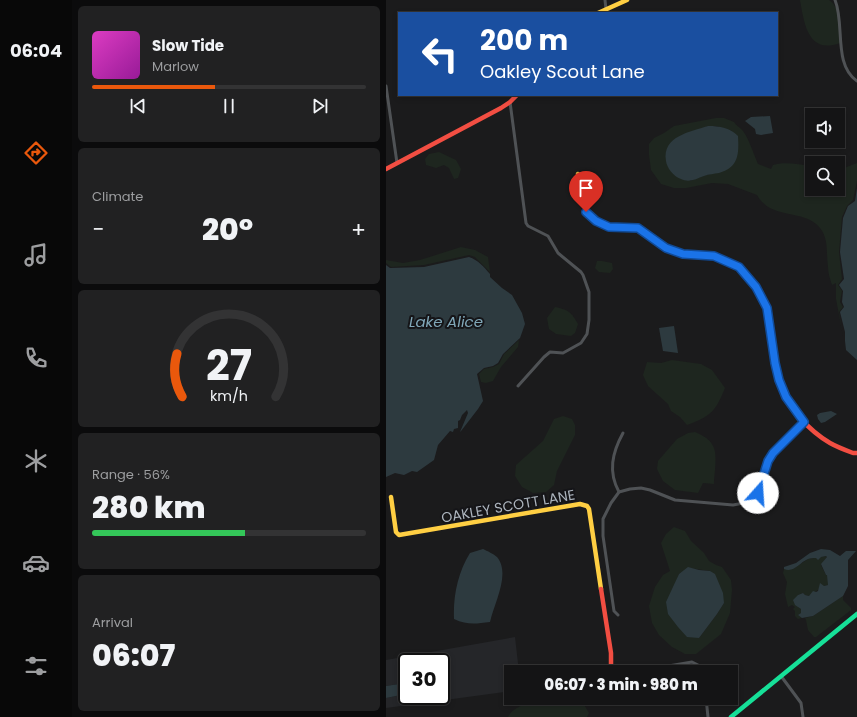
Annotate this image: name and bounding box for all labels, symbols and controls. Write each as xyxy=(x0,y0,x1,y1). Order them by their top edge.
text: 200 m xyxy=(480,21,568,60)
icon: left xyxy=(414,28,466,80)
text: Slow Tide xyxy=(152,35,224,56)
text: 06:04 xyxy=(10,38,62,63)
text: Marlow xyxy=(152,57,199,76)
text: Oakley Scout Lane xyxy=(480,59,645,84)
icon: previous xyxy=(127,95,149,117)
icon: pause xyxy=(218,95,240,117)
icon: next xyxy=(309,95,331,117)
map controls xyxy=(805,108,845,196)
button: sound xyxy=(805,108,845,148)
icon: directions xyxy=(22,139,50,167)
button: search xyxy=(805,156,845,196)
pin xyxy=(569,171,603,212)
icon: arrive xyxy=(575,177,597,199)
text: Climate xyxy=(92,187,143,206)
text: 20° xyxy=(202,208,253,251)
text: − xyxy=(92,214,104,245)
text: + xyxy=(351,214,366,245)
icon: music xyxy=(22,241,50,269)
water label: Lake Alice xyxy=(409,311,483,332)
text: 27 xyxy=(206,335,252,394)
icon: phone xyxy=(22,344,50,372)
text: km/h xyxy=(210,385,248,405)
icon: climate xyxy=(22,447,50,475)
text: Range · 56% xyxy=(92,465,170,484)
position arrow xyxy=(737,472,779,514)
street label: OAKLEY SCOTT LANE xyxy=(440,484,576,528)
text: 280 km xyxy=(92,486,206,529)
icon: car xyxy=(22,549,50,577)
text: Arrival xyxy=(92,613,133,632)
text: 06:07 xyxy=(92,634,175,677)
icon: filters xyxy=(22,652,50,680)
speed limit sign: 30 xyxy=(398,653,450,705)
text: 06:07 · 3 min · 980 m xyxy=(544,674,698,695)

